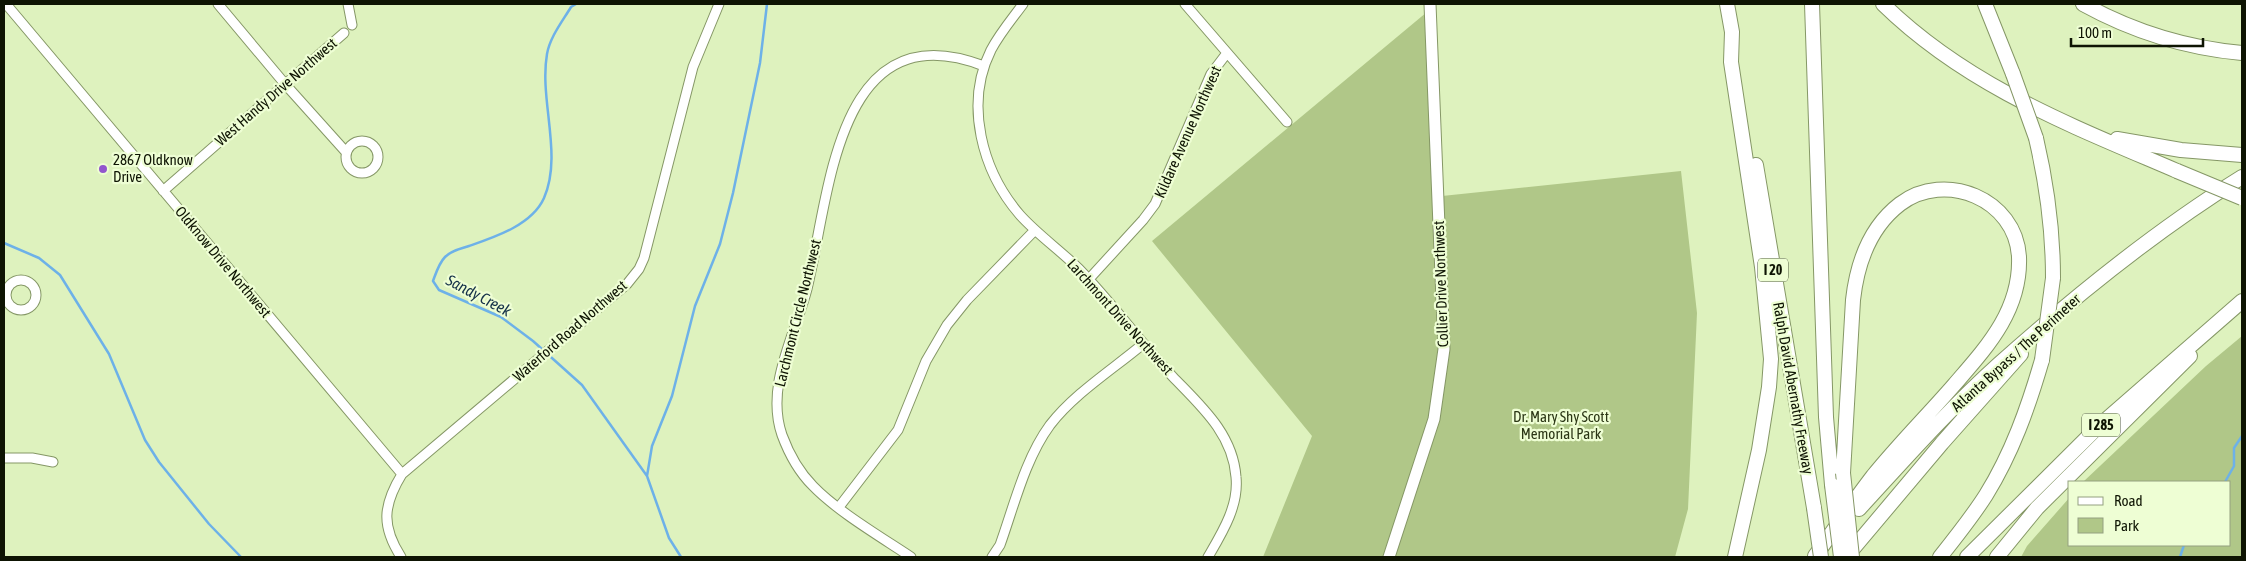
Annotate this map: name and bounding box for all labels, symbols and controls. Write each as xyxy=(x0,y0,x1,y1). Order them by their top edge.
scale bar xyxy=(2071,15,2204,47)
text: 100 m xyxy=(2078,24,2112,41)
street label: West Handy Drive Northwest xyxy=(211,34,340,149)
street label: Kildare Avenue Northwest xyxy=(1151,63,1224,200)
place label: 2867 Oldknow Drive xyxy=(113,151,193,185)
marker: 2867 Oldknow Drive xyxy=(97,163,109,175)
street label: Oldknow Drive Northwest xyxy=(172,203,275,321)
street label: Collier Drive Northwest xyxy=(1430,220,1451,348)
street label: Larchmont Circle Northwest xyxy=(771,237,824,388)
street label: Larchmont Drive Northwest xyxy=(1064,255,1177,378)
road number: I 20 xyxy=(1758,258,1788,282)
water label: Sandy Creek xyxy=(442,270,515,321)
street label: Waterford Road Northwest xyxy=(509,277,630,385)
street label: Atlanta Bypass / The Perimeter xyxy=(1948,290,2084,415)
street label: Ralph David Abernathy Freeway xyxy=(1770,301,1817,475)
park label: Dr. Mary Shy Scott Memorial Park xyxy=(1513,408,1609,442)
road number: I 285 xyxy=(2082,414,2120,436)
legend xyxy=(2068,481,2231,546)
text: Road xyxy=(2114,492,2143,509)
text: Park xyxy=(2114,517,2139,534)

